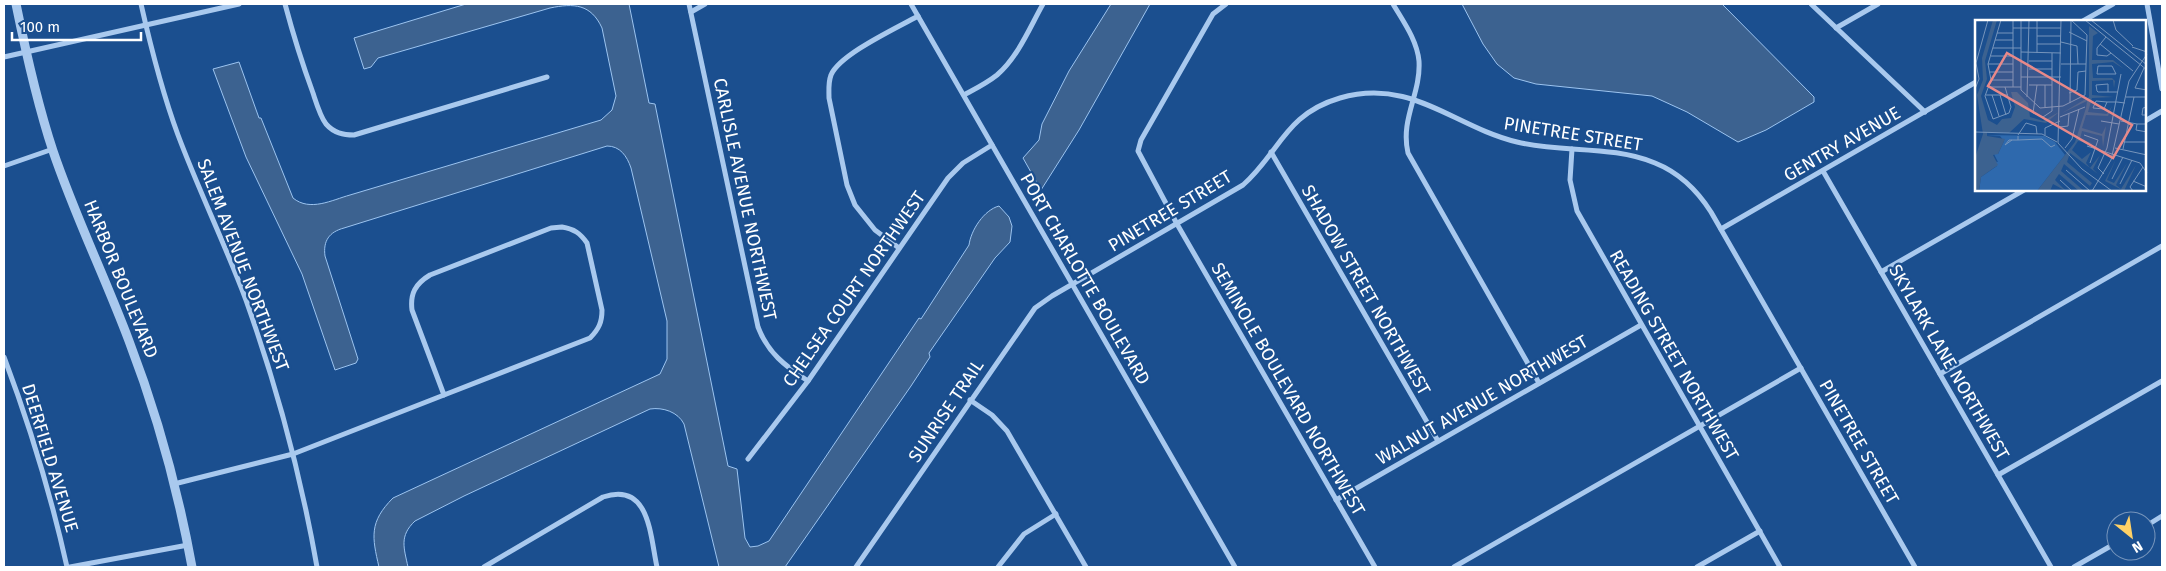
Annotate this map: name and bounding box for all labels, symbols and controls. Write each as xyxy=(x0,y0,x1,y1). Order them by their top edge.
scale bar xyxy=(12,10,141,42)
text: 100 m xyxy=(20,18,60,36)
inset map xyxy=(1975,20,2146,191)
street label: CARLISLE AVENUE NORTHWEST xyxy=(709,76,782,323)
street label: GENTRY AVENUE xyxy=(1780,102,1904,186)
street label: PINETREE STREET xyxy=(1502,112,1645,156)
street label: SALEM AVENUE NORTHWEST xyxy=(192,156,294,375)
street label: PINETREE STREET xyxy=(1104,165,1236,257)
street label: PORT CHARLOTTE BOULEVARD xyxy=(1015,169,1155,389)
street label: SHADOW STREET NORTHWEST xyxy=(1297,181,1436,400)
street label: CHELSEA COURT NORTHWEST xyxy=(778,186,930,391)
street label: HARBOR BOULEVARD xyxy=(79,197,163,361)
street label: READING STREET NORTHWEST xyxy=(1605,246,1744,465)
street label: SEMINOLE BOULEVARD NORTHWEST xyxy=(1206,259,1370,520)
street label: SKYLARK LANE NORTHWEST xyxy=(1884,261,2014,464)
street label: WALNUT AVENUE NORTHWEST xyxy=(1372,330,1592,470)
street label: SUNRISE TRAIL xyxy=(904,355,988,467)
street label: PINETREE STREET xyxy=(1814,376,1904,509)
street label: DEERFIELD AVENUE xyxy=(17,381,83,535)
north arrow xyxy=(2106,511,2156,561)
text: N xyxy=(2129,537,2146,557)

